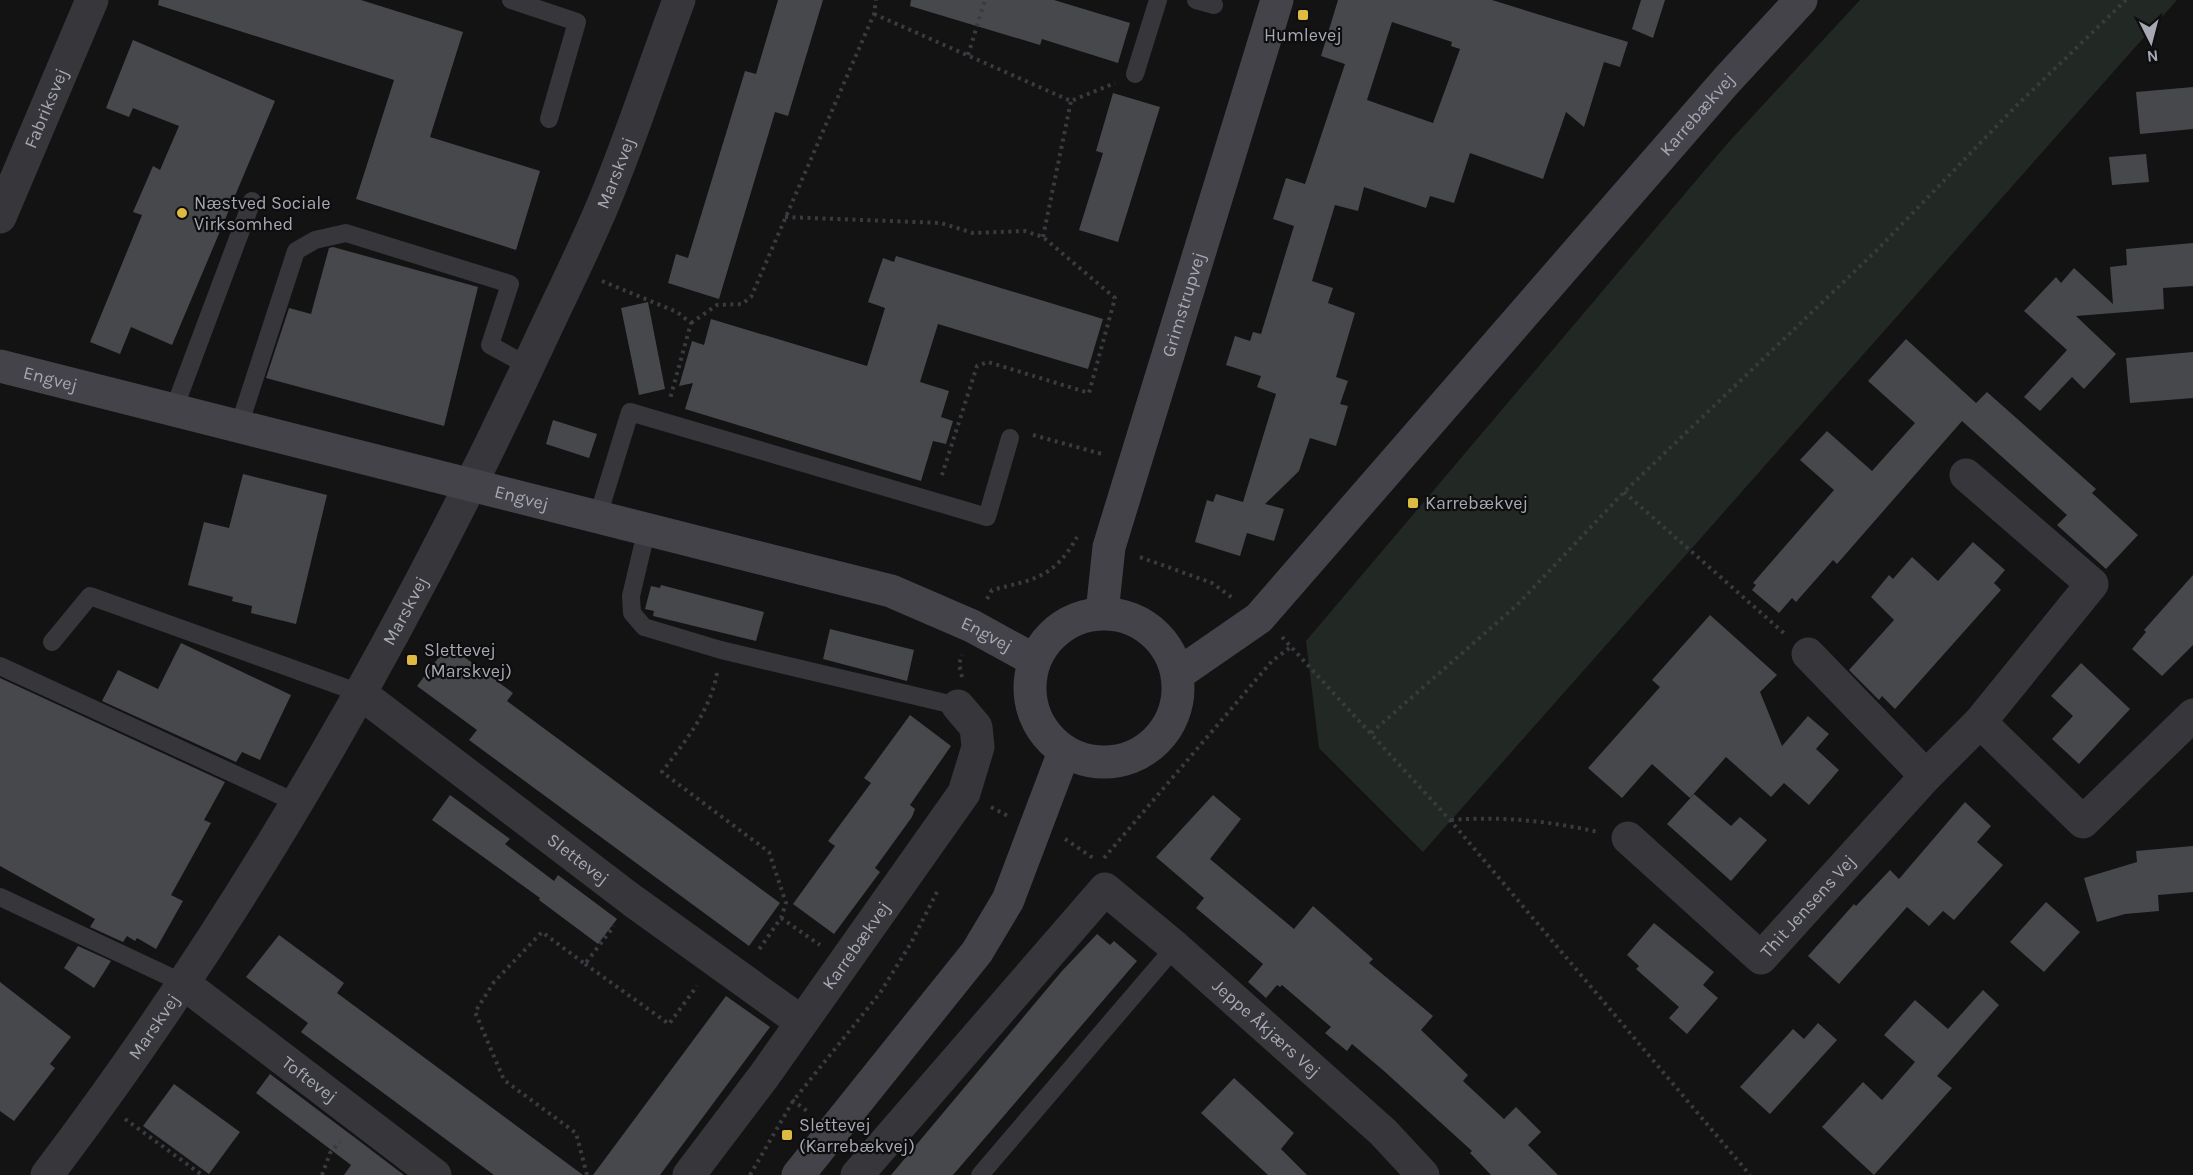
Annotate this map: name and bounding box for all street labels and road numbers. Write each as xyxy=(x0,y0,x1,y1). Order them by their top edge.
street label: Fabriksvej xyxy=(19,65,73,152)
street label: Karrebækvej xyxy=(1655,68,1739,161)
street label: Marskvej xyxy=(592,134,640,212)
street label: Grimstrupvej xyxy=(1157,249,1210,360)
street label: Engvej xyxy=(21,361,80,396)
street label: Engvej xyxy=(492,480,551,515)
street label: Marskvej xyxy=(378,573,433,649)
street label: Engvej xyxy=(958,612,1016,657)
street label: Slettevej xyxy=(543,829,613,890)
street label: Thit Jensens Vej xyxy=(1756,850,1860,962)
street label: Karrebækvej xyxy=(817,897,895,994)
street label: Jeppe Åkjærs Vej xyxy=(1208,975,1325,1082)
street label: Marskvej xyxy=(124,989,184,1064)
street label: Toftevej xyxy=(278,1051,341,1107)

